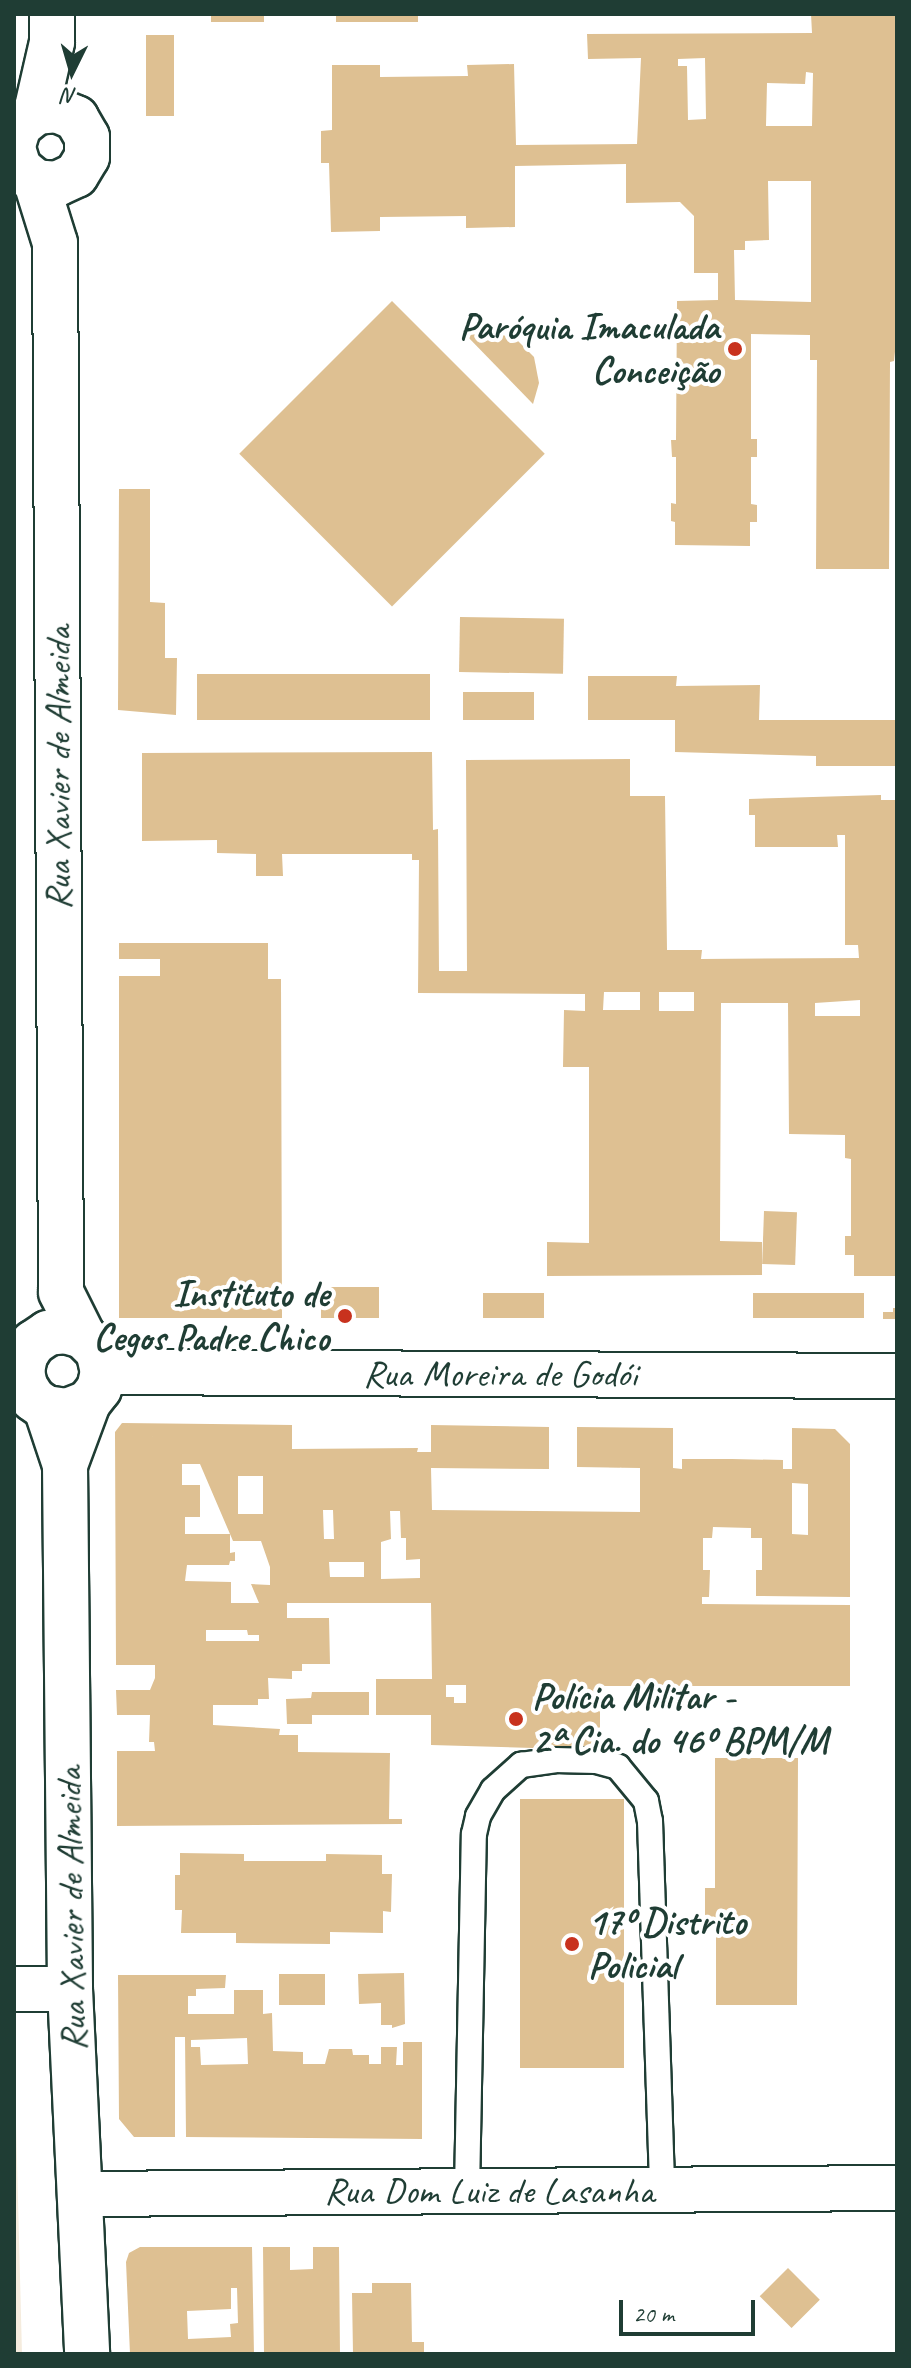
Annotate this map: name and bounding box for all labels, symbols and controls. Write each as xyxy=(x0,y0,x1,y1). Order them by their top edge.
north arrow xyxy=(32,32,112,112)
text: N xyxy=(62,81,78,110)
place label: Paróquia Imaculada Conceição xyxy=(461,304,719,394)
marker: Paróquia Imaculada Conceição xyxy=(726,340,744,358)
street label: Rua Xavier de Almeida xyxy=(35,626,81,910)
place label: Instituto de Cegos Padre Chico xyxy=(93,1271,329,1360)
marker: Instituto de Cegos Padre Chico xyxy=(336,1307,354,1325)
street label: Rua Moreira de Godói xyxy=(362,1351,638,1397)
place label: Polícia Militar - 2ª Cia. do 46º BPM/M xyxy=(532,1674,827,1764)
marker: Polícia Militar - 2ª Cia. do 46º BPM/M xyxy=(507,1710,525,1728)
street label: Rua Xavier de Almeida xyxy=(46,1767,96,2051)
place label: 17º Distrito Policial xyxy=(588,1899,746,1988)
marker: 17º Distrito Policial xyxy=(563,1935,581,1953)
street label: Rua Dom Luiz de Lasanha xyxy=(325,2168,653,2214)
scale bar xyxy=(623,2284,759,2334)
text: 20 m xyxy=(633,2299,674,2329)

